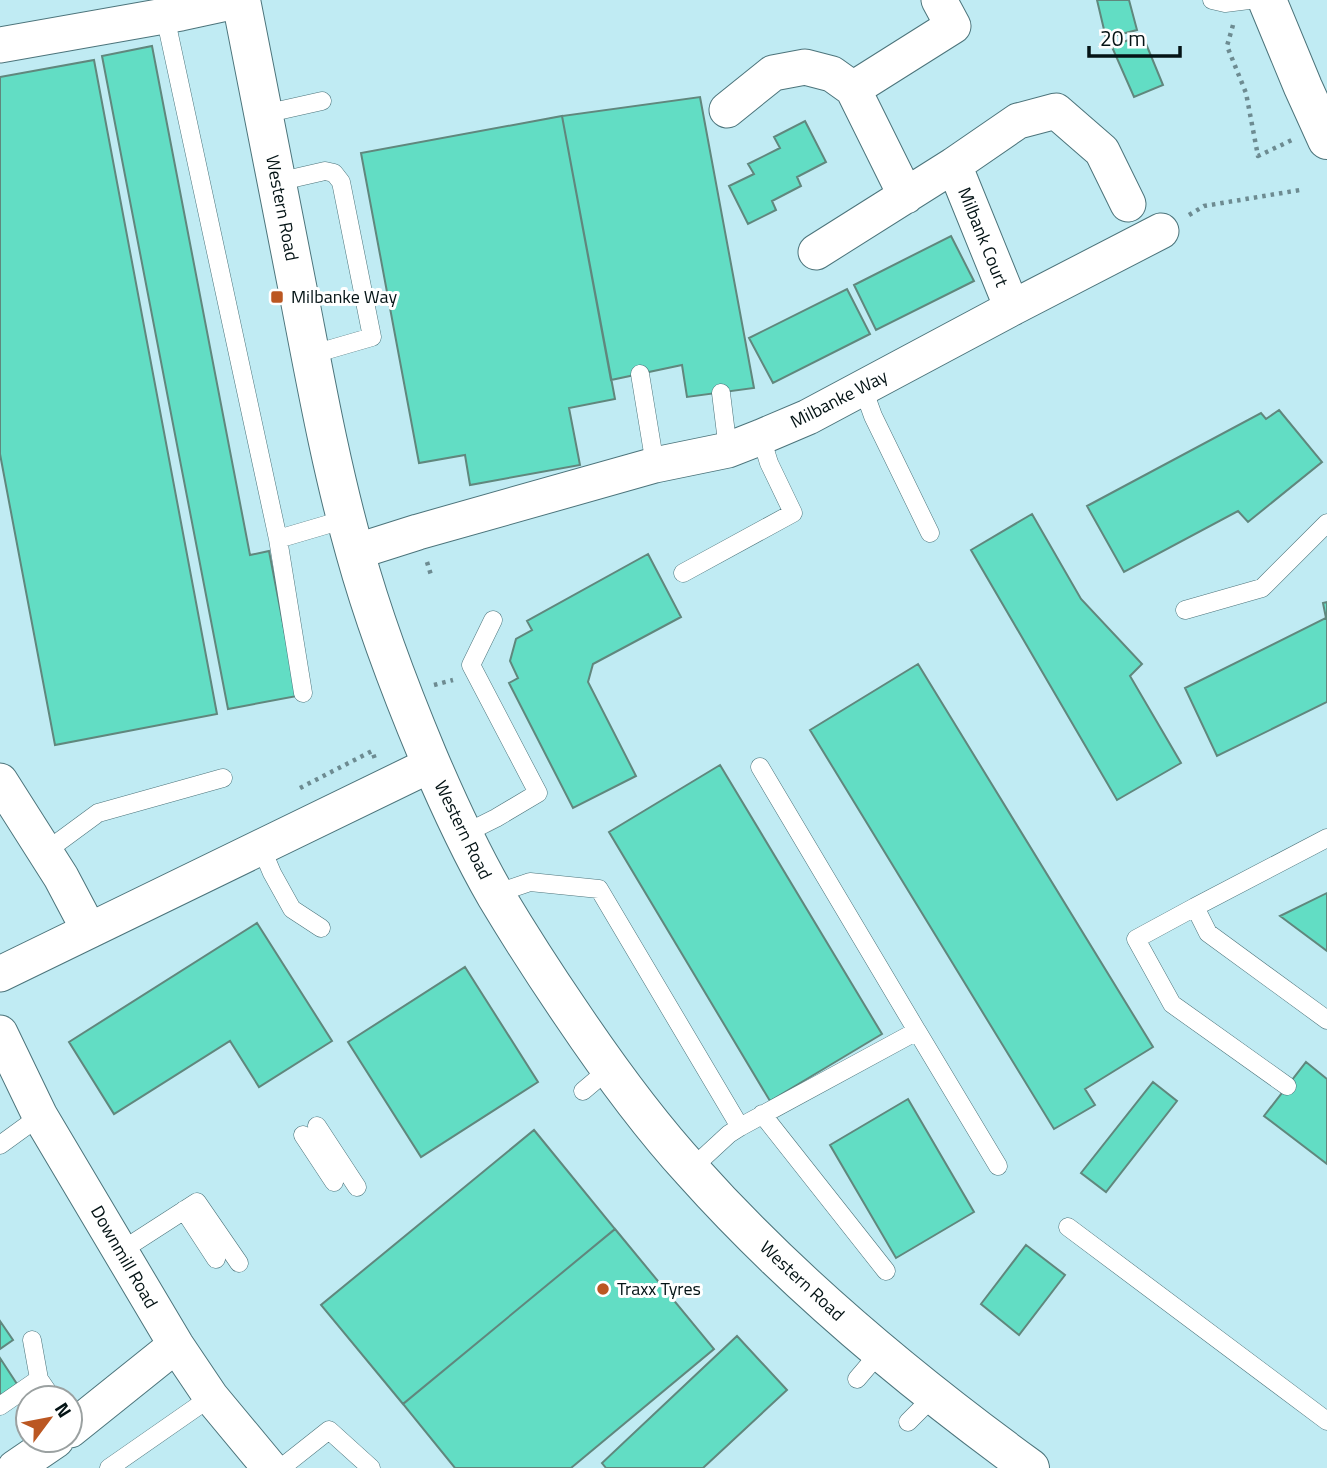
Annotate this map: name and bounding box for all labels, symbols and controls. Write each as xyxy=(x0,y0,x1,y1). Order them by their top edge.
scale bar xyxy=(1089,14,1180,58)
text: 20 m xyxy=(1100,22,1146,54)
street label: Western Road xyxy=(259,153,306,263)
street label: Milbank Court xyxy=(951,183,1016,291)
place label: Milbanke Way xyxy=(291,283,397,310)
marker: Milbanke Way xyxy=(269,289,285,305)
street label: Milbanke Way xyxy=(785,362,892,435)
street label: Western Road xyxy=(428,776,499,884)
street label: Downmill Road xyxy=(84,1200,165,1313)
street label: Western Road xyxy=(754,1234,851,1327)
place label: Traxx Tyres xyxy=(617,1275,701,1302)
marker: Traxx Tyres xyxy=(595,1281,611,1297)
north arrow xyxy=(14,1384,84,1454)
text: N xyxy=(48,1396,80,1423)

